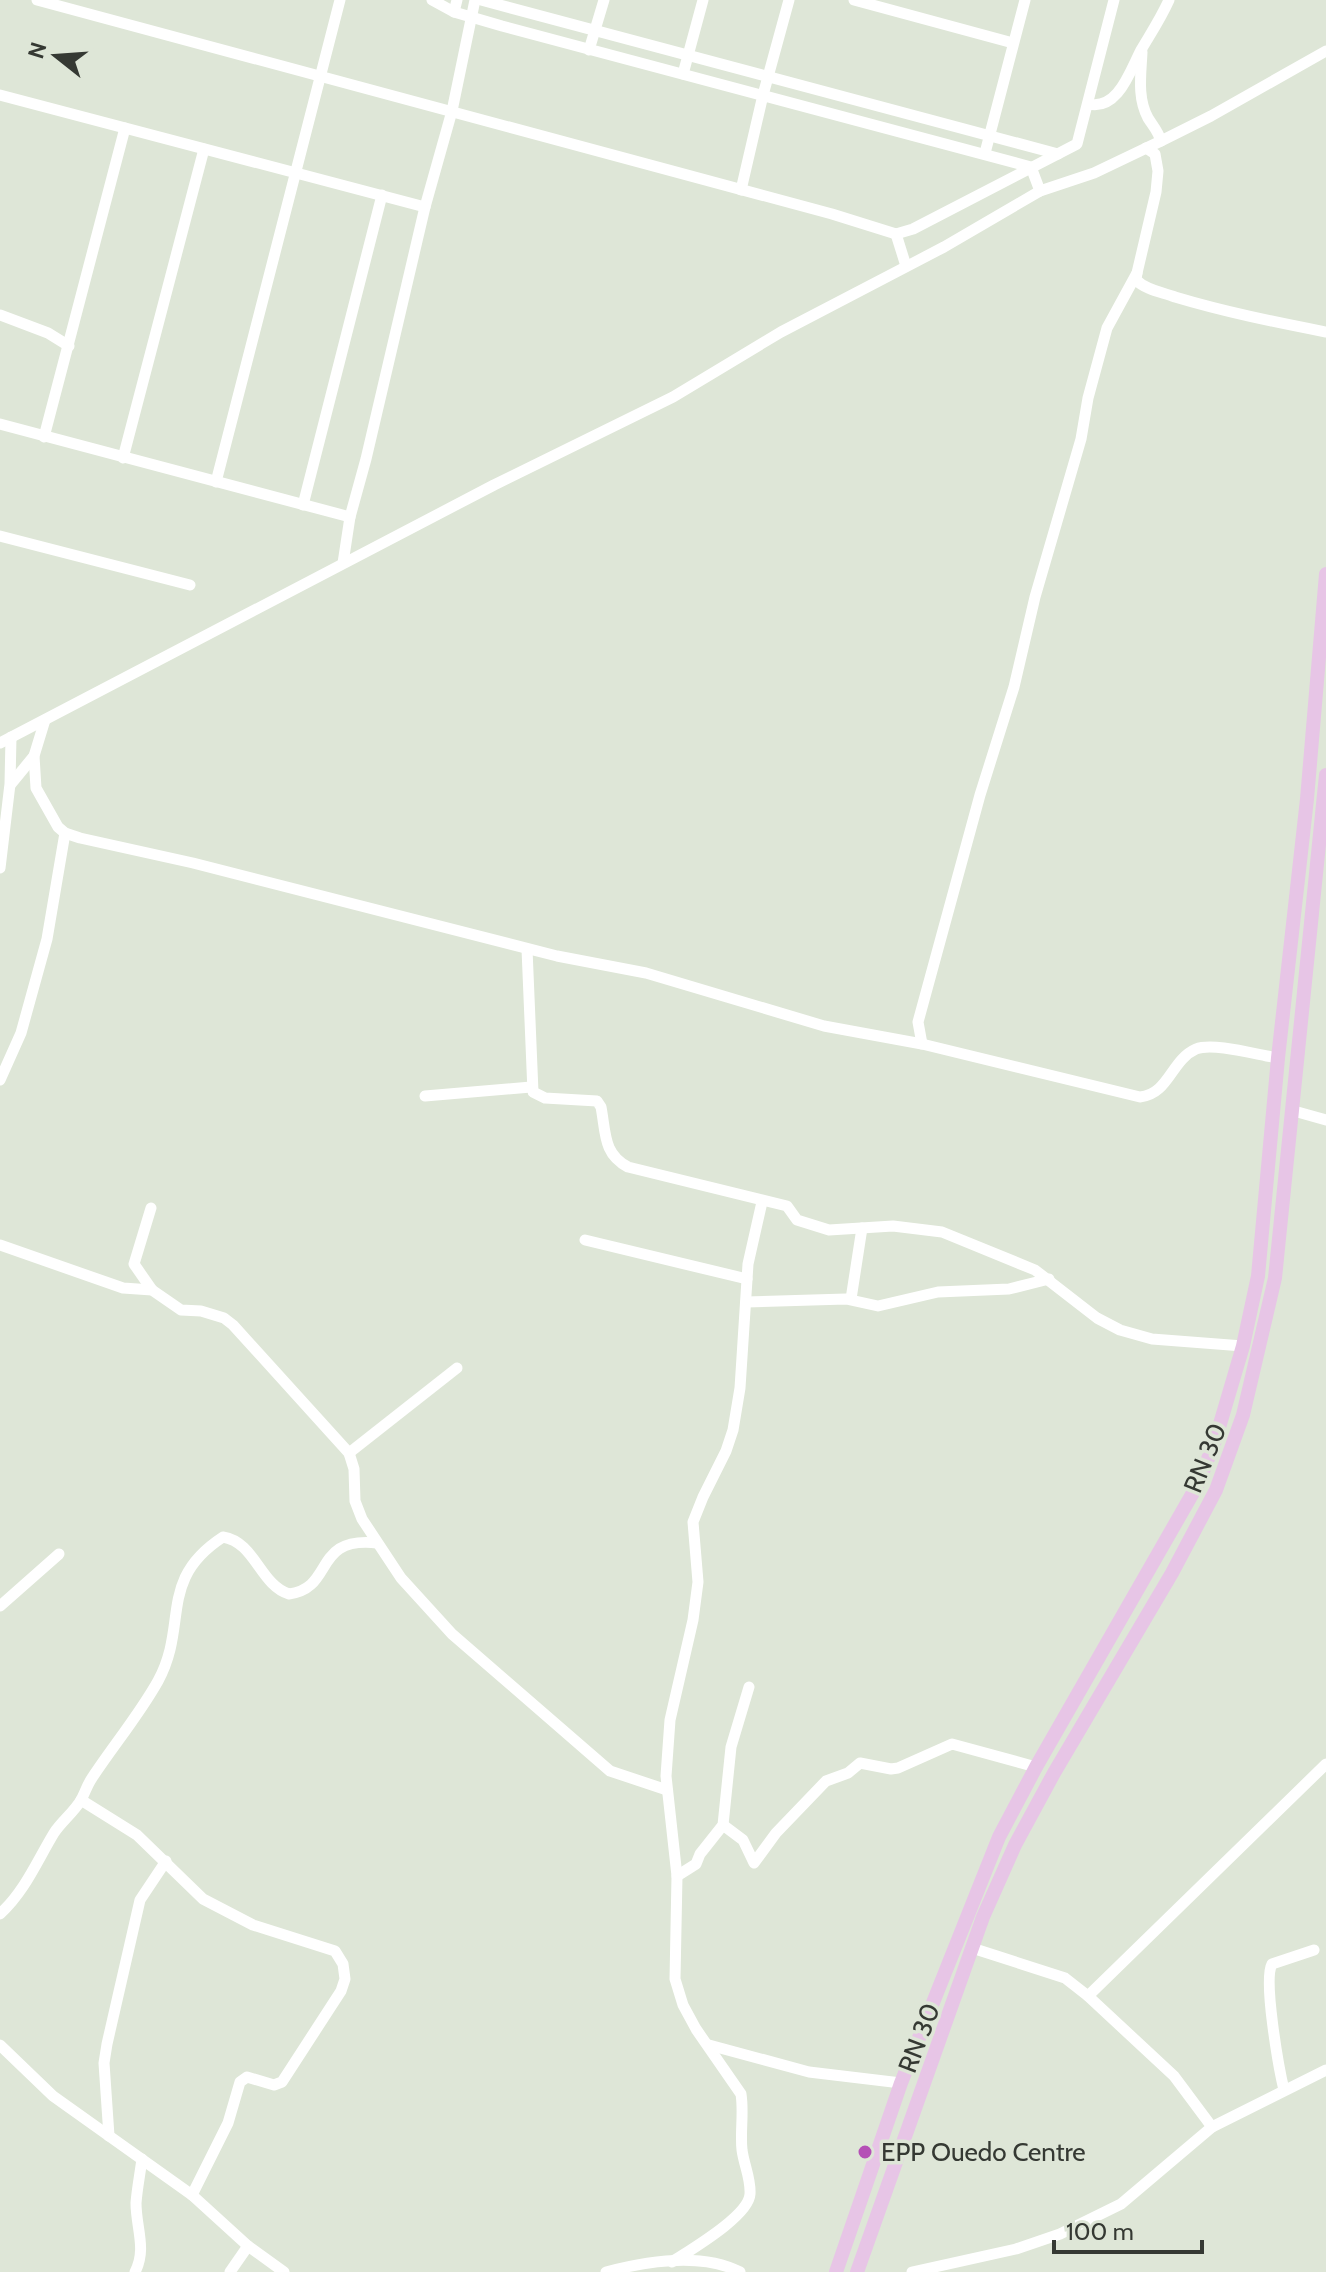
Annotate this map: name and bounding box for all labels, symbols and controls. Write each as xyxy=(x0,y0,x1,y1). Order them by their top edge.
north arrow xyxy=(16,16,96,96)
text: N xyxy=(22,39,53,62)
street label: RN 30 xyxy=(1177,1419,1233,1497)
street label: RN 30 xyxy=(891,1999,947,2077)
place label: EPP Ouedo Centre xyxy=(881,2136,1086,2168)
marker: EPP Ouedo Centre xyxy=(856,2143,874,2161)
scale bar xyxy=(1054,2204,1202,2254)
text: 100 m xyxy=(1066,2217,1134,2246)

